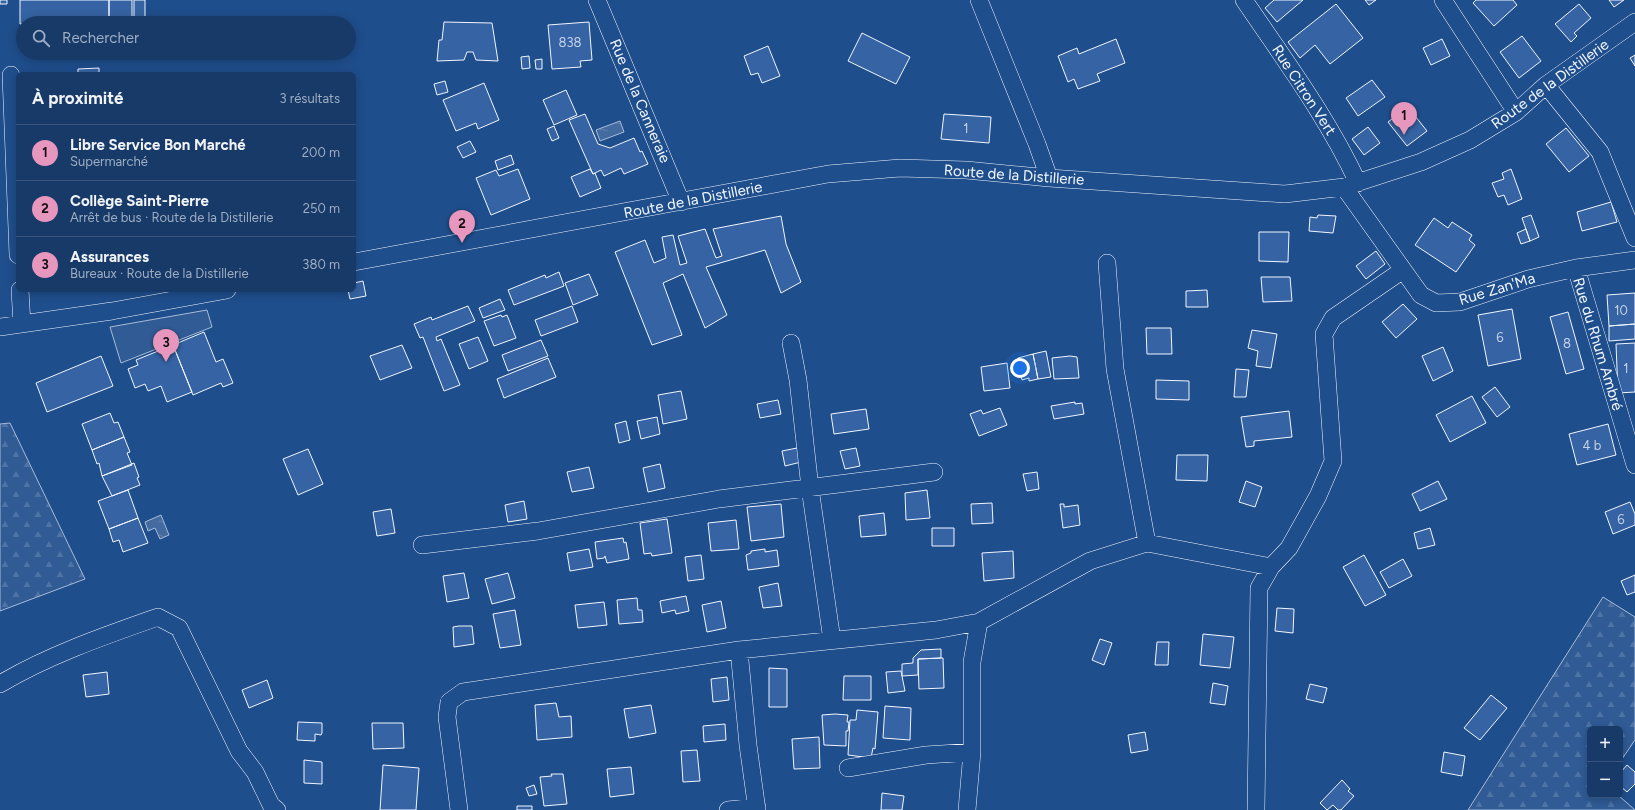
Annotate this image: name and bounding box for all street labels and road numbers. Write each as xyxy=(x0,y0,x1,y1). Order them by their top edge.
street label: Route de la Distillerie xyxy=(1488,35,1612,133)
street label: Rue de la Canneraie xyxy=(606,36,674,166)
street label: Rue Citron Vert xyxy=(1268,41,1340,139)
street label: Route de la Distillerie xyxy=(943,161,1085,189)
street label: Route de la Distillerie xyxy=(622,178,764,222)
street label: Rue Zan'Ma xyxy=(1457,269,1537,309)
street label: Rue du Rhum Ambré xyxy=(1569,275,1627,413)

